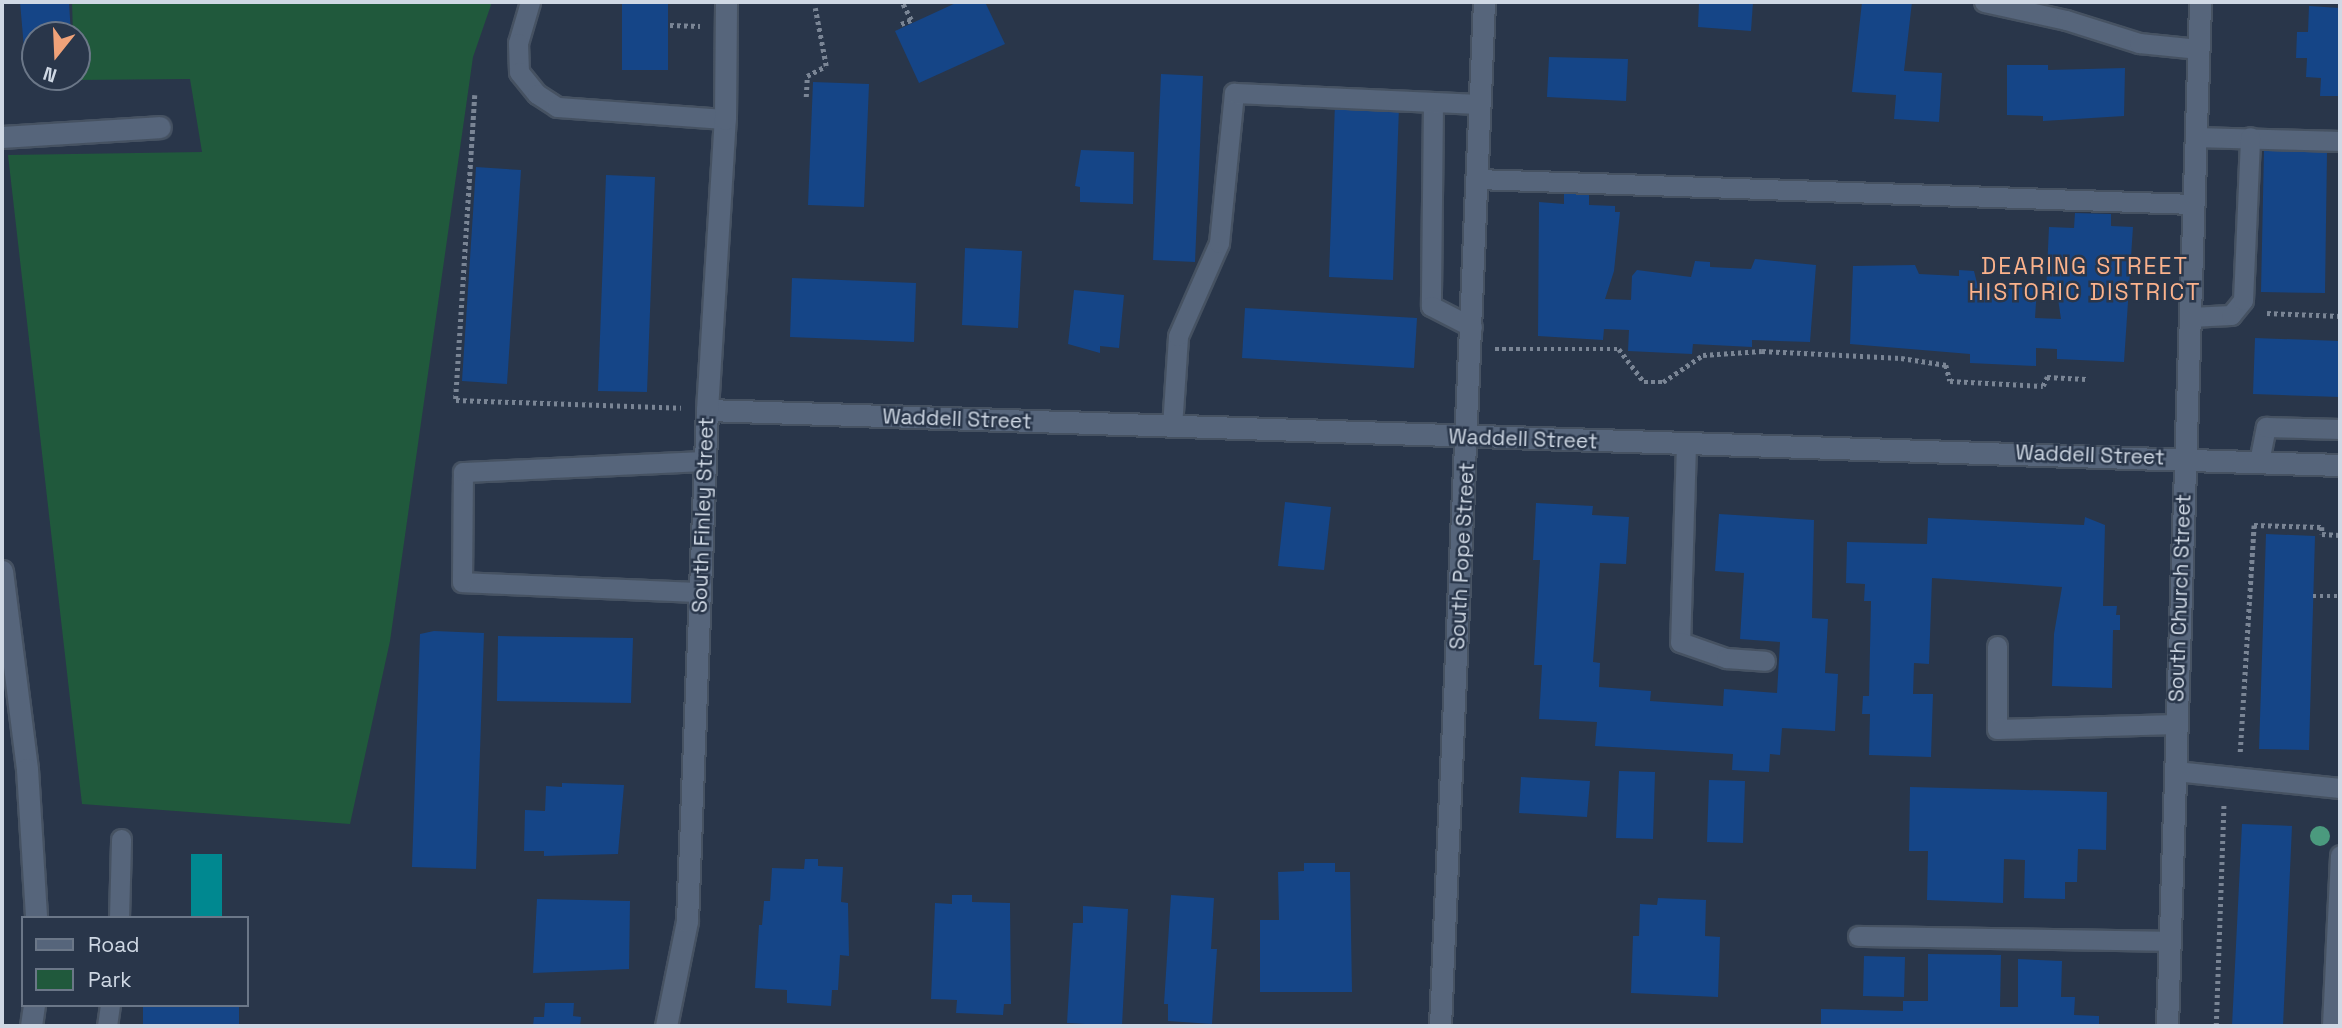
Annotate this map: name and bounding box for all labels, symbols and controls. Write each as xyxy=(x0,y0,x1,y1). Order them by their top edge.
north arrow xyxy=(21,21,91,91)
text: N xyxy=(40,61,60,88)
district label: DEARING STREET HISTORIC DISTRICT xyxy=(1971,252,2199,306)
street label: Waddell Street xyxy=(882,404,1032,434)
street label: South Finley Street xyxy=(687,417,719,613)
street label: Waddell Street xyxy=(1448,424,1598,454)
street label: Waddell Street xyxy=(2015,440,2165,470)
street label: South Pope Street xyxy=(1445,462,1479,650)
street label: South Church Street xyxy=(2164,494,2196,702)
legend xyxy=(21,916,248,1007)
text: Road xyxy=(88,931,140,958)
text: Park xyxy=(88,966,132,993)

